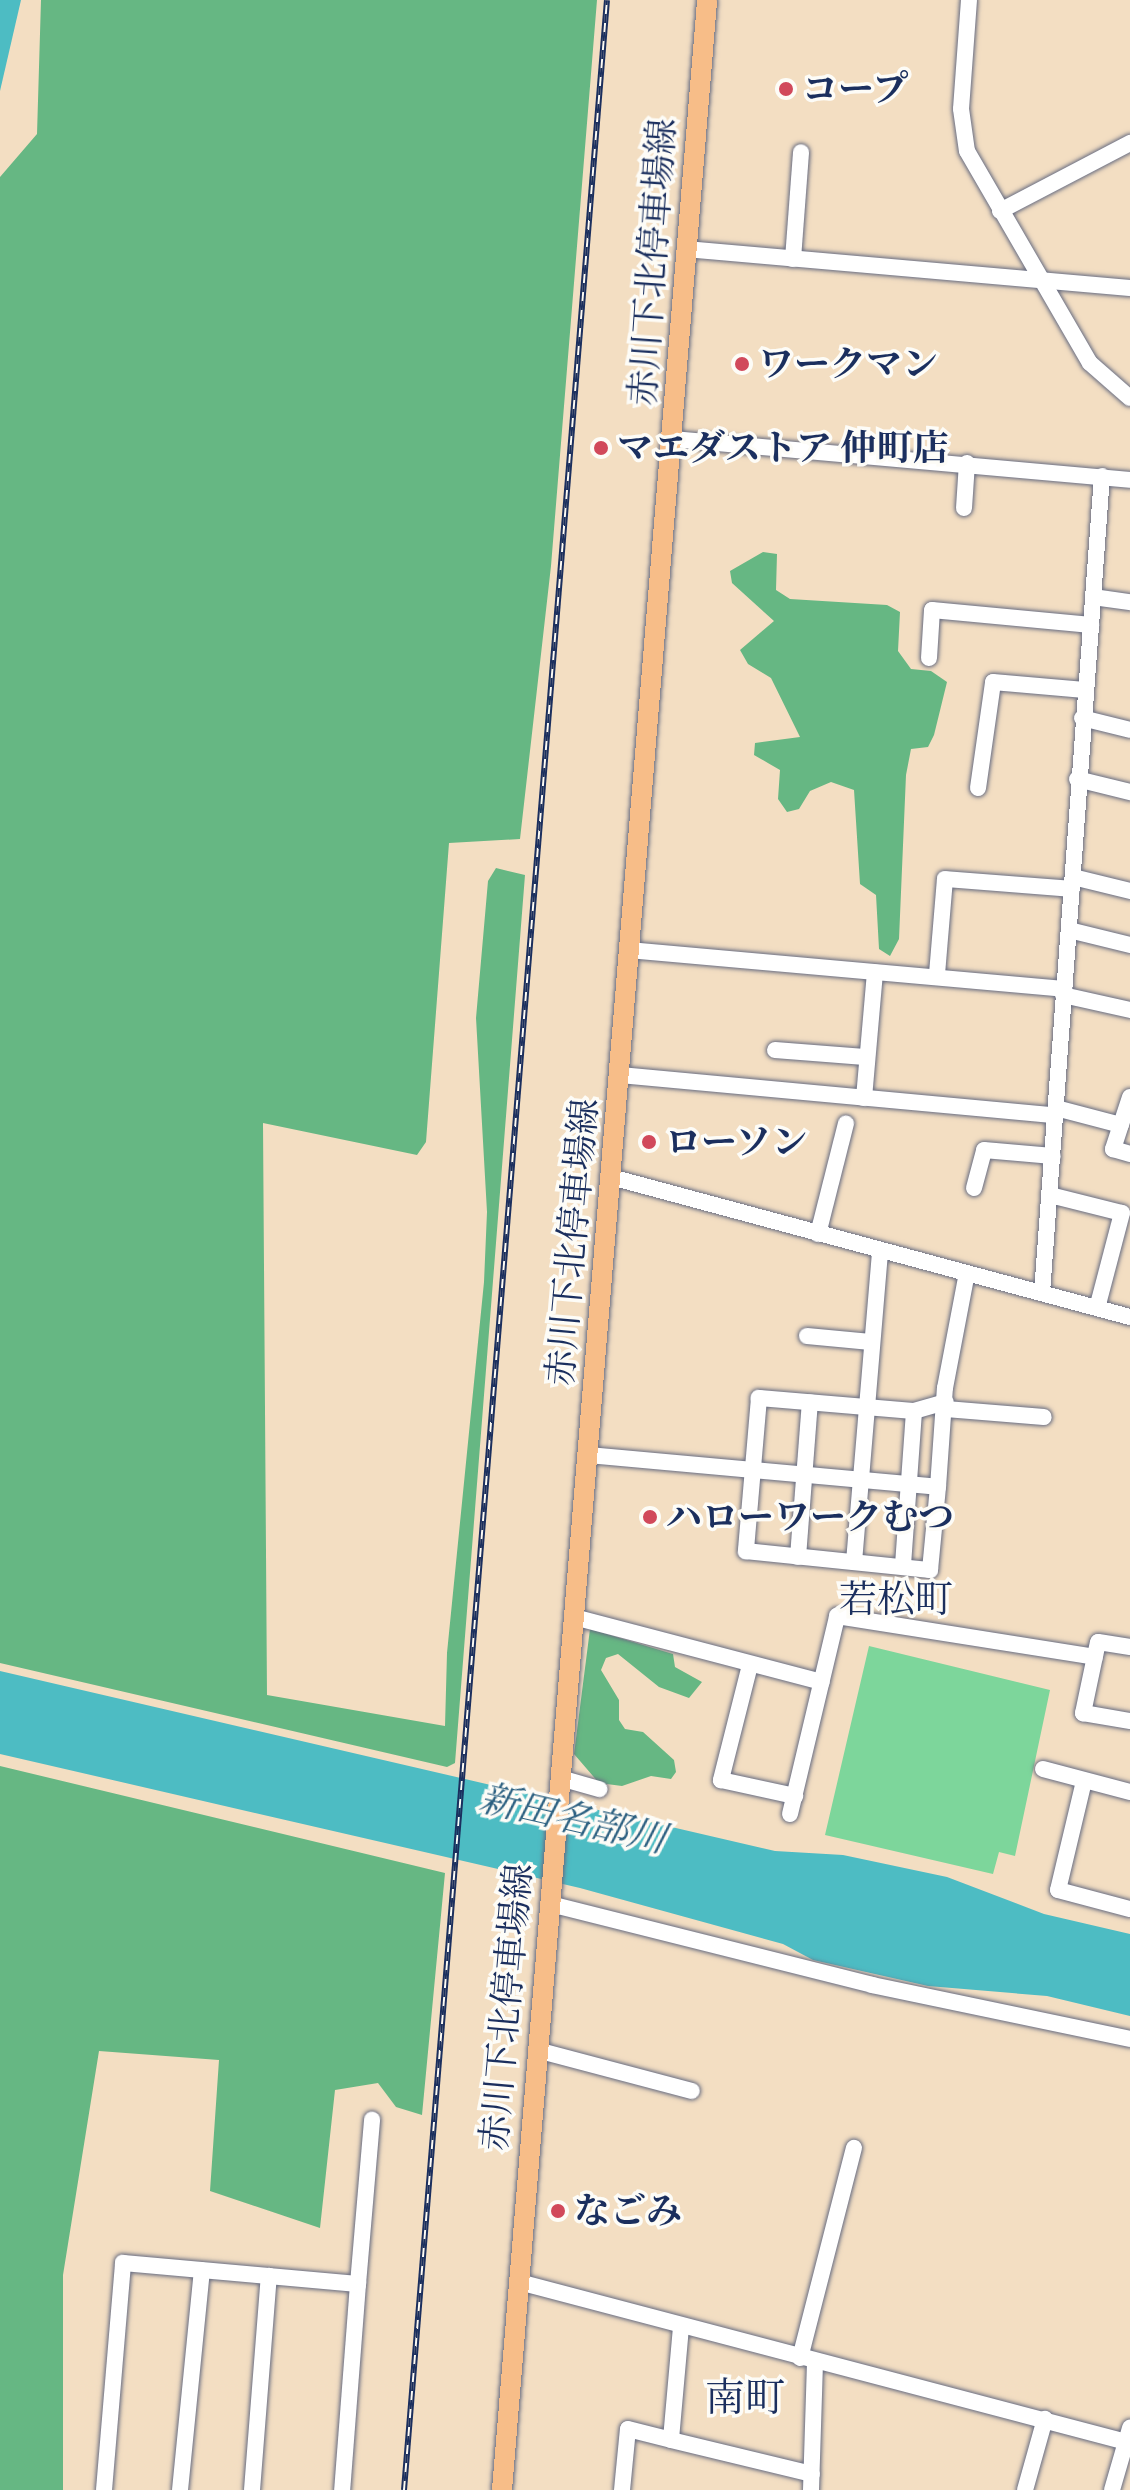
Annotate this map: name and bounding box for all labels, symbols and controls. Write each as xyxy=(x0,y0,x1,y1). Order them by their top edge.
place label: コープ xyxy=(802,67,910,111)
marker: コープ xyxy=(777,80,795,98)
street label: 赤川下北停車場線 xyxy=(620,117,684,407)
place label: ワークマン xyxy=(758,342,938,386)
marker: ワークマン xyxy=(733,355,751,373)
place label: マエダストア 仲町店 xyxy=(617,426,950,470)
marker: マエダストア 仲町店 xyxy=(592,439,610,457)
street label: 赤川下北停車場線 xyxy=(538,1097,606,1387)
place label: ローソン xyxy=(665,1120,809,1164)
marker: ローソン xyxy=(640,1133,658,1151)
place label: ハローワークむつ xyxy=(666,1495,954,1539)
marker: ハローワークむつ xyxy=(641,1508,659,1526)
district label: 若松町 xyxy=(839,1576,953,1622)
water label: 新田名部川 xyxy=(475,1774,671,1862)
street label: 赤川下北停車場線 xyxy=(472,1862,540,2152)
place label: なごみ xyxy=(574,2189,682,2233)
marker: なごみ xyxy=(549,2202,567,2220)
district label: 南町 xyxy=(705,2373,785,2421)

